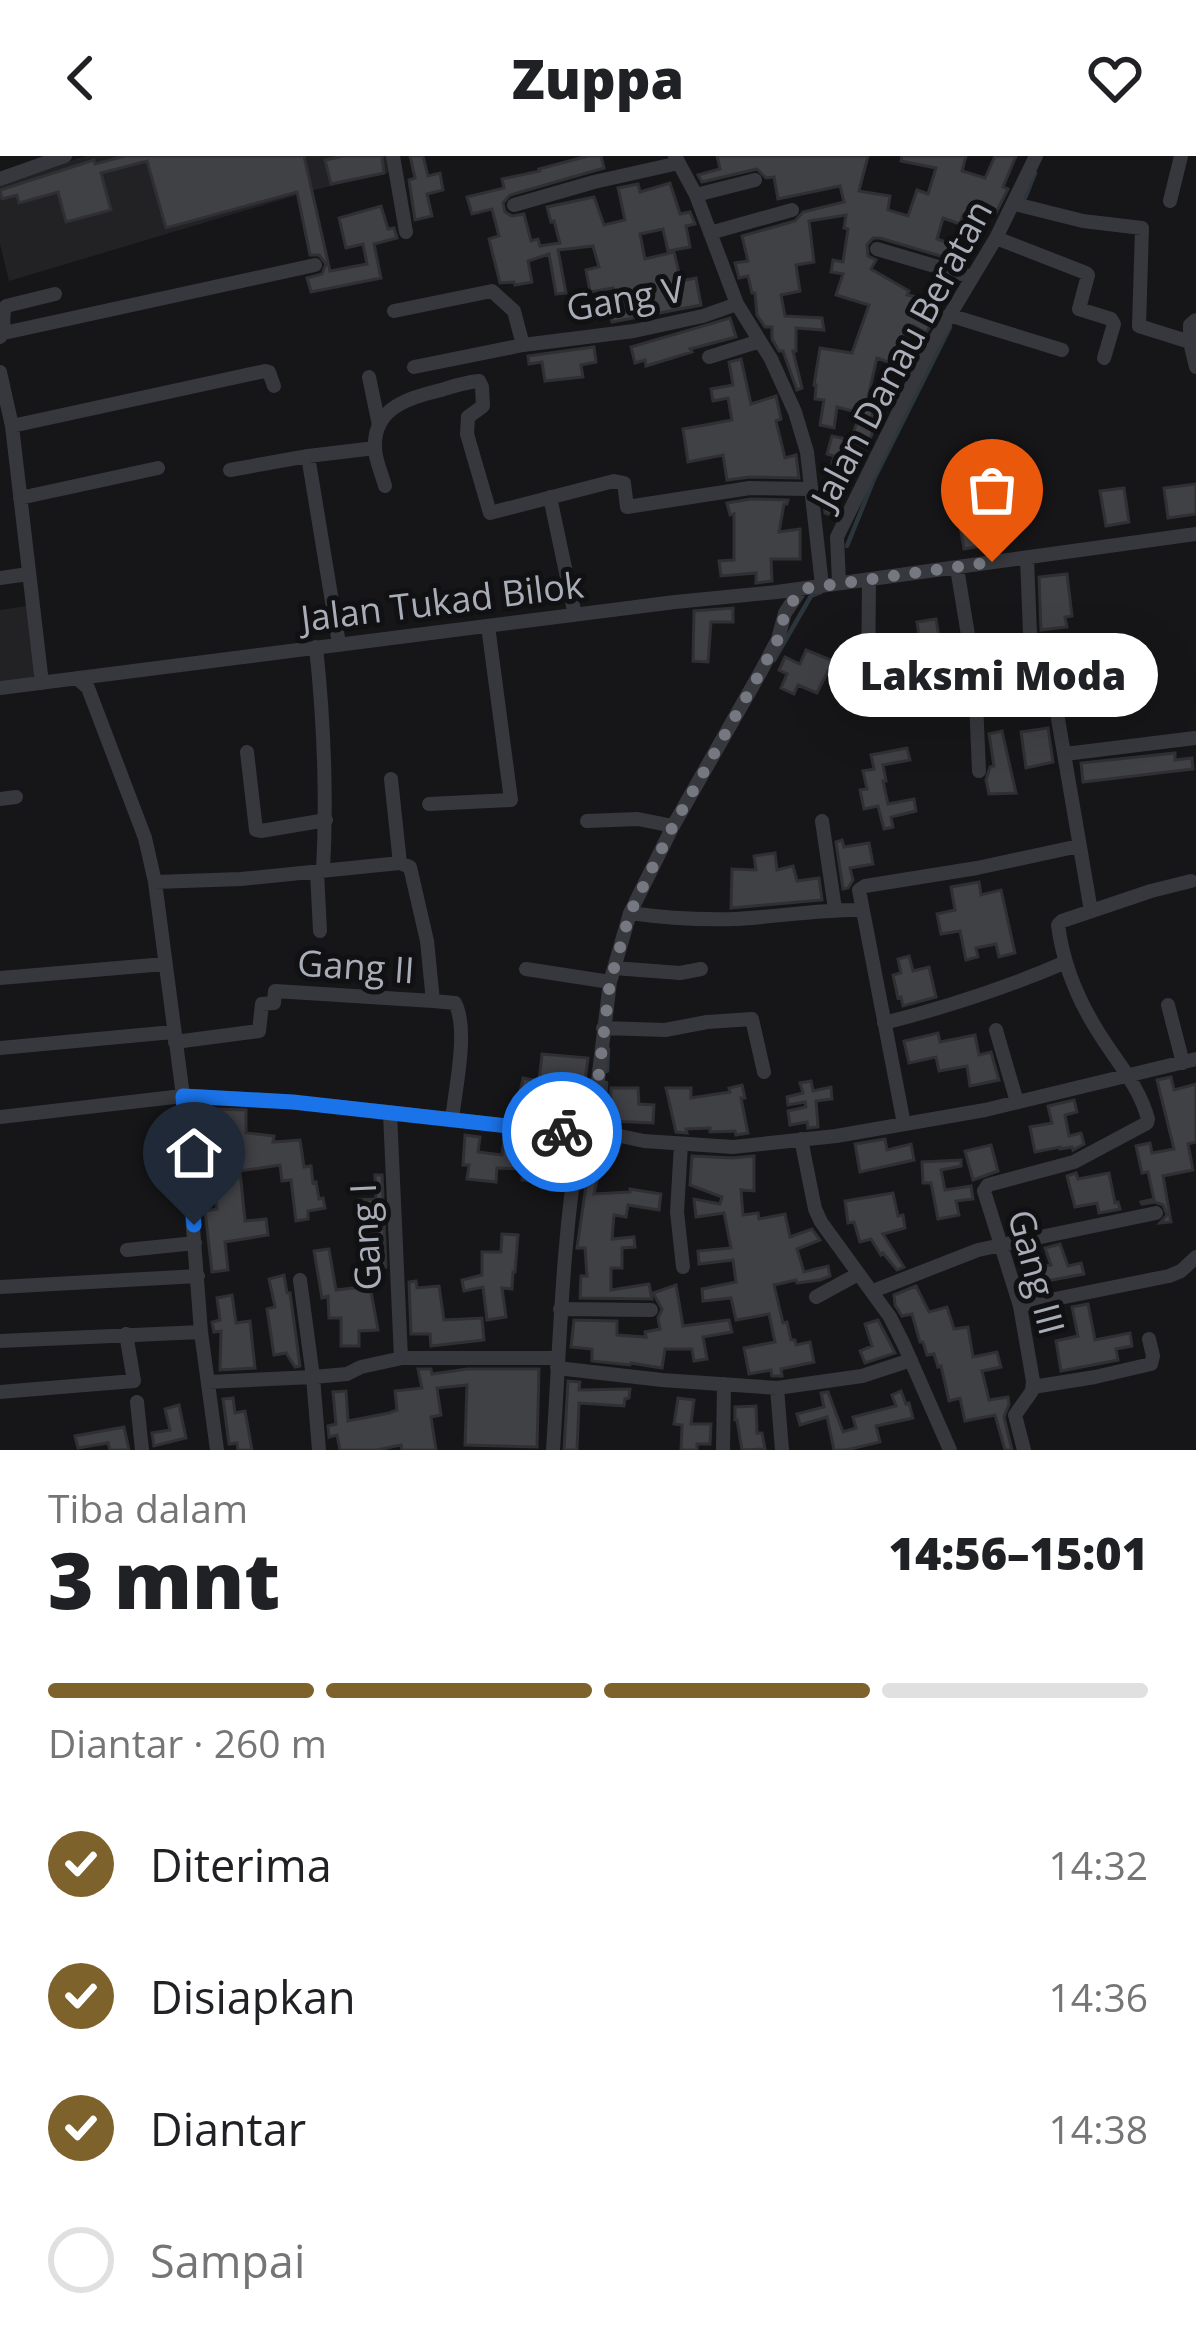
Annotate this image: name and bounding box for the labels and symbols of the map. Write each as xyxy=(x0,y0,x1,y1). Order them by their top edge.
street label: Jalan Danau Beratan xyxy=(797,191,1003,520)
street label: Gang V xyxy=(562,263,688,332)
pin xyxy=(941,439,1043,562)
street label: Jalan Tukad Bilok xyxy=(295,559,586,643)
callout: Laksmi Moda xyxy=(827,634,1157,718)
street label: Gang II xyxy=(296,937,416,995)
courier xyxy=(502,1072,622,1192)
pin xyxy=(143,1102,245,1225)
street label: Gang I xyxy=(338,1182,392,1292)
street label: Gang III xyxy=(997,1204,1077,1340)

